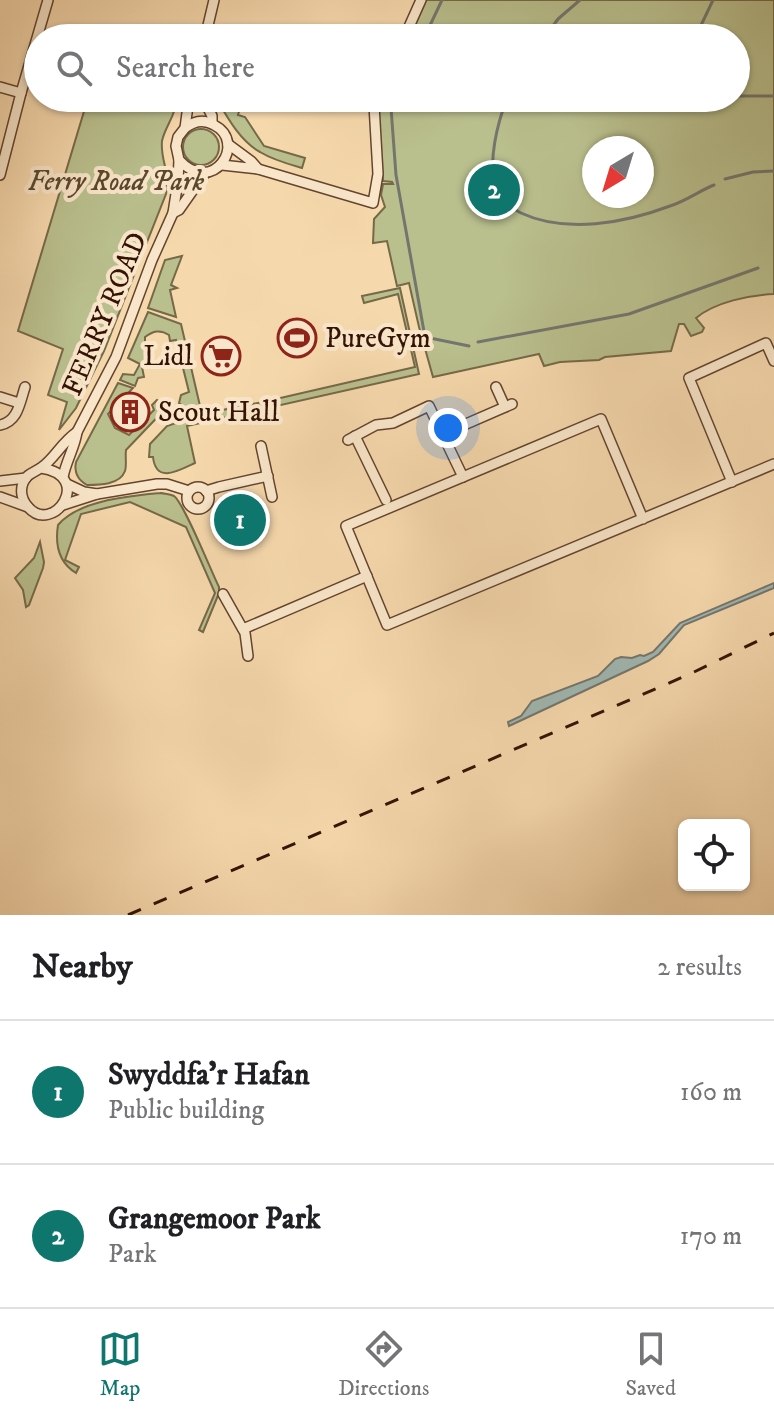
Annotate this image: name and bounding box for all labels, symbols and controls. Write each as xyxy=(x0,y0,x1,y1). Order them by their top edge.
search box xyxy=(24,24,750,112)
icon: search xyxy=(52,46,96,90)
text: Search here xyxy=(116,50,255,87)
north arrow xyxy=(582,136,654,208)
pin: 2 xyxy=(468,160,520,220)
park label: Ferry Road Park xyxy=(28,164,205,199)
street label: FERRY ROAD xyxy=(55,227,155,401)
sports icon: PureGym xyxy=(276,317,318,359)
place label: PureGym xyxy=(325,321,431,356)
supermarket icon: Lidl xyxy=(200,335,242,377)
place label: Lidl xyxy=(143,339,194,374)
building icon: Scout Hall xyxy=(109,391,151,433)
place label: Scout Hall xyxy=(158,395,280,430)
your location xyxy=(428,408,468,448)
pin: 1 xyxy=(214,490,266,550)
map controls xyxy=(678,819,750,891)
button: locate xyxy=(678,819,750,891)
text: Nearby xyxy=(32,946,133,988)
text: 2 results xyxy=(657,951,742,984)
text: Swyddfa’r Hafan xyxy=(108,1057,310,1094)
text: 1 xyxy=(53,1076,63,1109)
text: 160 m xyxy=(680,1076,742,1109)
text: Public building xyxy=(108,1094,264,1127)
text: Grangemoor Park xyxy=(108,1201,321,1238)
text: 2 xyxy=(52,1220,64,1253)
text: 170 m xyxy=(680,1220,742,1253)
text: Park xyxy=(108,1238,157,1271)
tab: Map xyxy=(98,1327,142,1402)
tab: Directions xyxy=(338,1327,429,1402)
tab: Saved xyxy=(625,1327,676,1402)

